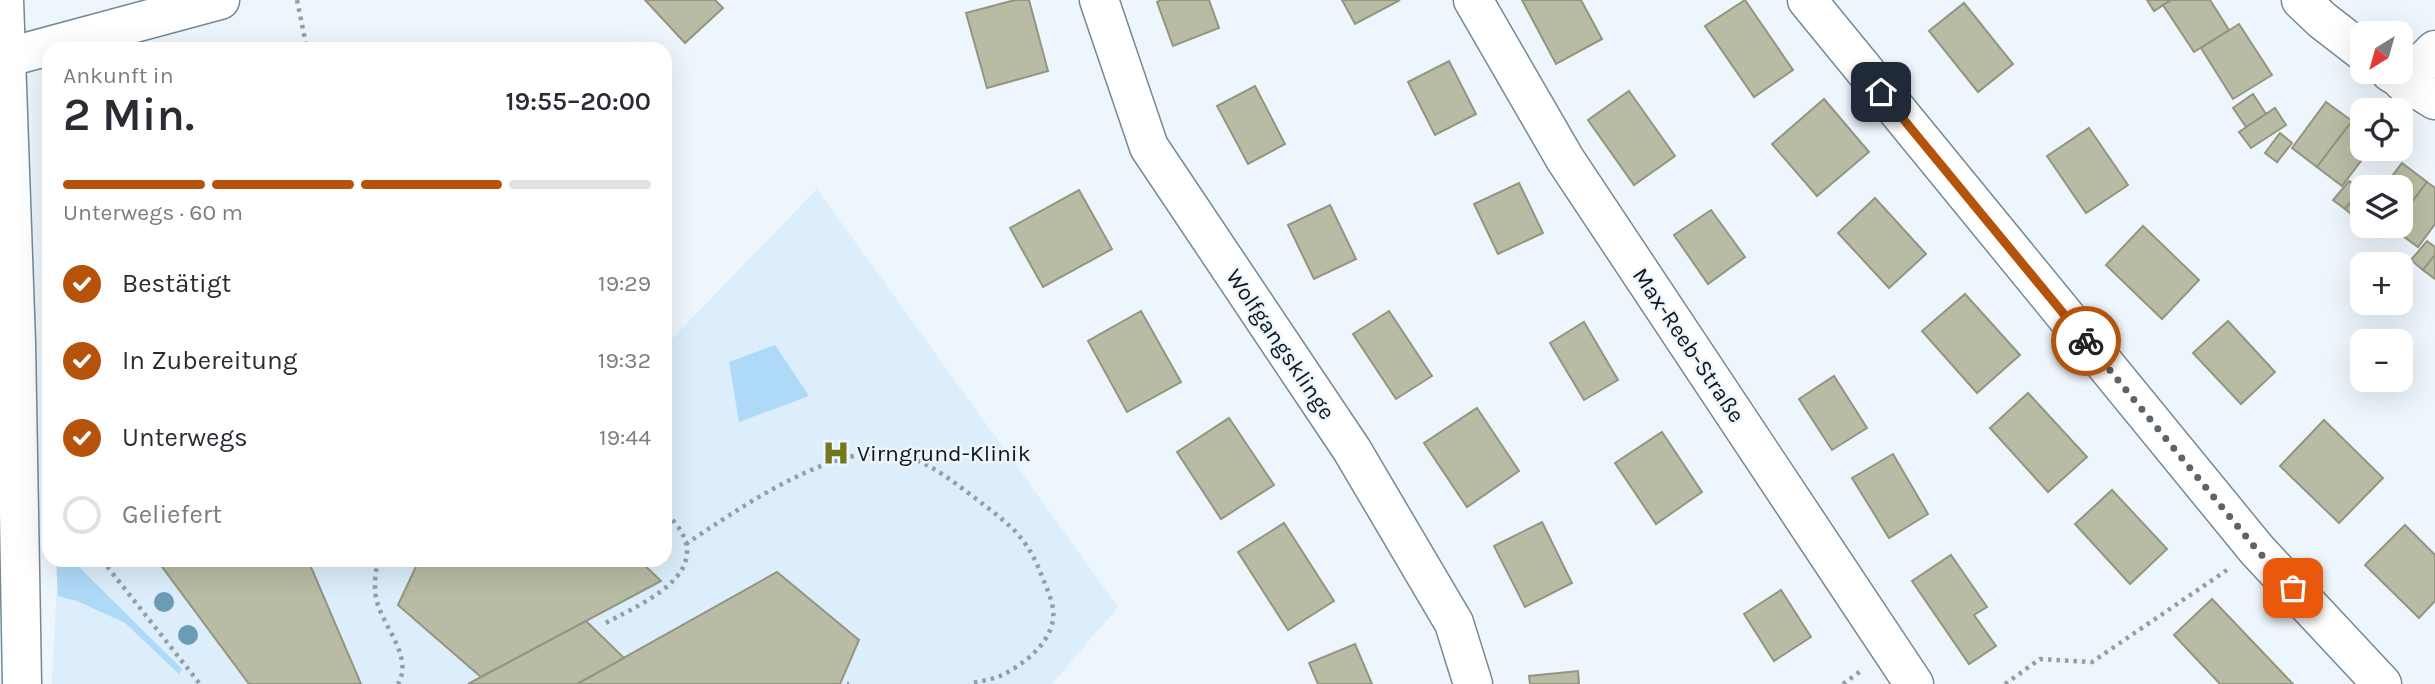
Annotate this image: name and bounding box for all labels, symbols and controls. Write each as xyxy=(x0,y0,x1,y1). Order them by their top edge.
north arrow xyxy=(2350,21,2413,84)
map controls xyxy=(2350,21,2413,392)
text: Ankunft in xyxy=(63,62,174,89)
pin xyxy=(1851,62,1911,122)
icon: home xyxy=(1862,73,1900,111)
text: 19:55–20:00 xyxy=(505,86,651,117)
text: 2 Min. xyxy=(63,88,194,142)
button: locate xyxy=(2350,98,2413,161)
button: layers xyxy=(2350,175,2413,238)
text: Unterwegs · 60 m xyxy=(63,199,243,226)
button: + xyxy=(2350,252,2413,315)
street label: Max-Reeb-Straße xyxy=(1627,263,1750,428)
street label: Wolfgangsklinge xyxy=(1220,264,1341,425)
icon: check xyxy=(63,265,101,303)
text: Bestätigt xyxy=(122,268,231,299)
text: 19:29 xyxy=(598,270,651,297)
courier xyxy=(2051,306,2121,376)
icon: bike xyxy=(2067,322,2105,360)
button: − xyxy=(2350,329,2413,392)
icon: check xyxy=(63,342,101,380)
text: In Zubereitung xyxy=(122,345,297,376)
text: 19:32 xyxy=(598,347,651,374)
icon: check xyxy=(63,419,101,457)
text: Unterwegs xyxy=(122,422,248,453)
text: 19:44 xyxy=(599,424,651,451)
hospital icon: Virngrund-Klinik xyxy=(821,438,851,468)
place label: Virngrund-Klinik xyxy=(857,440,1031,467)
text: Geliefert xyxy=(122,499,222,530)
pin xyxy=(2263,558,2323,618)
icon: bag xyxy=(2274,569,2312,607)

